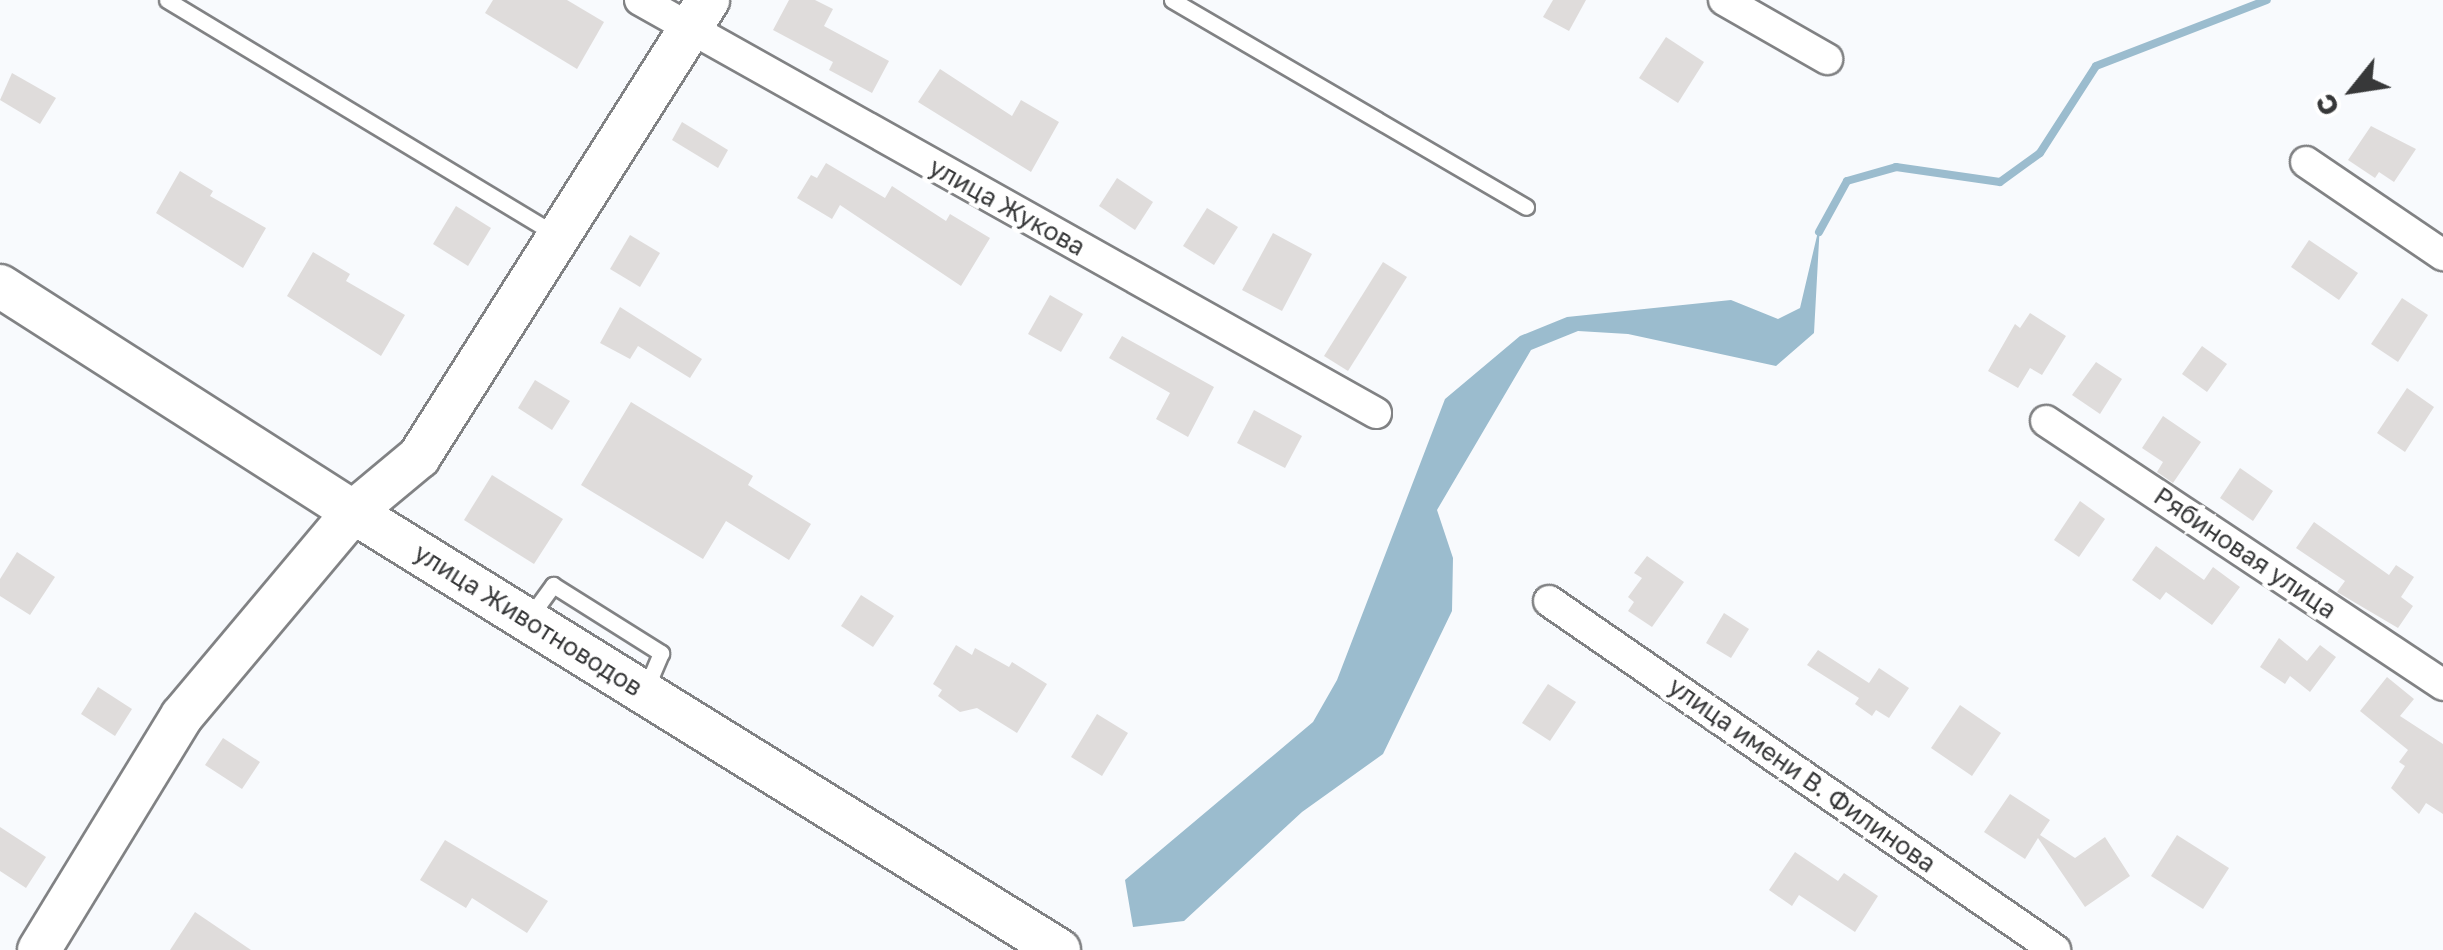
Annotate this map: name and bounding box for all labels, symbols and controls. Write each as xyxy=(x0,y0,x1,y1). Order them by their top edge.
north arrow xyxy=(2303,40,2403,140)
text: С xyxy=(2307,88,2346,122)
street label: улица Жукова xyxy=(924,152,1090,262)
street label: Рябиновая улица xyxy=(2148,481,2342,625)
street label: улица Животноводов xyxy=(408,538,648,702)
street label: улица имени В. Филинова xyxy=(1663,671,1941,879)

